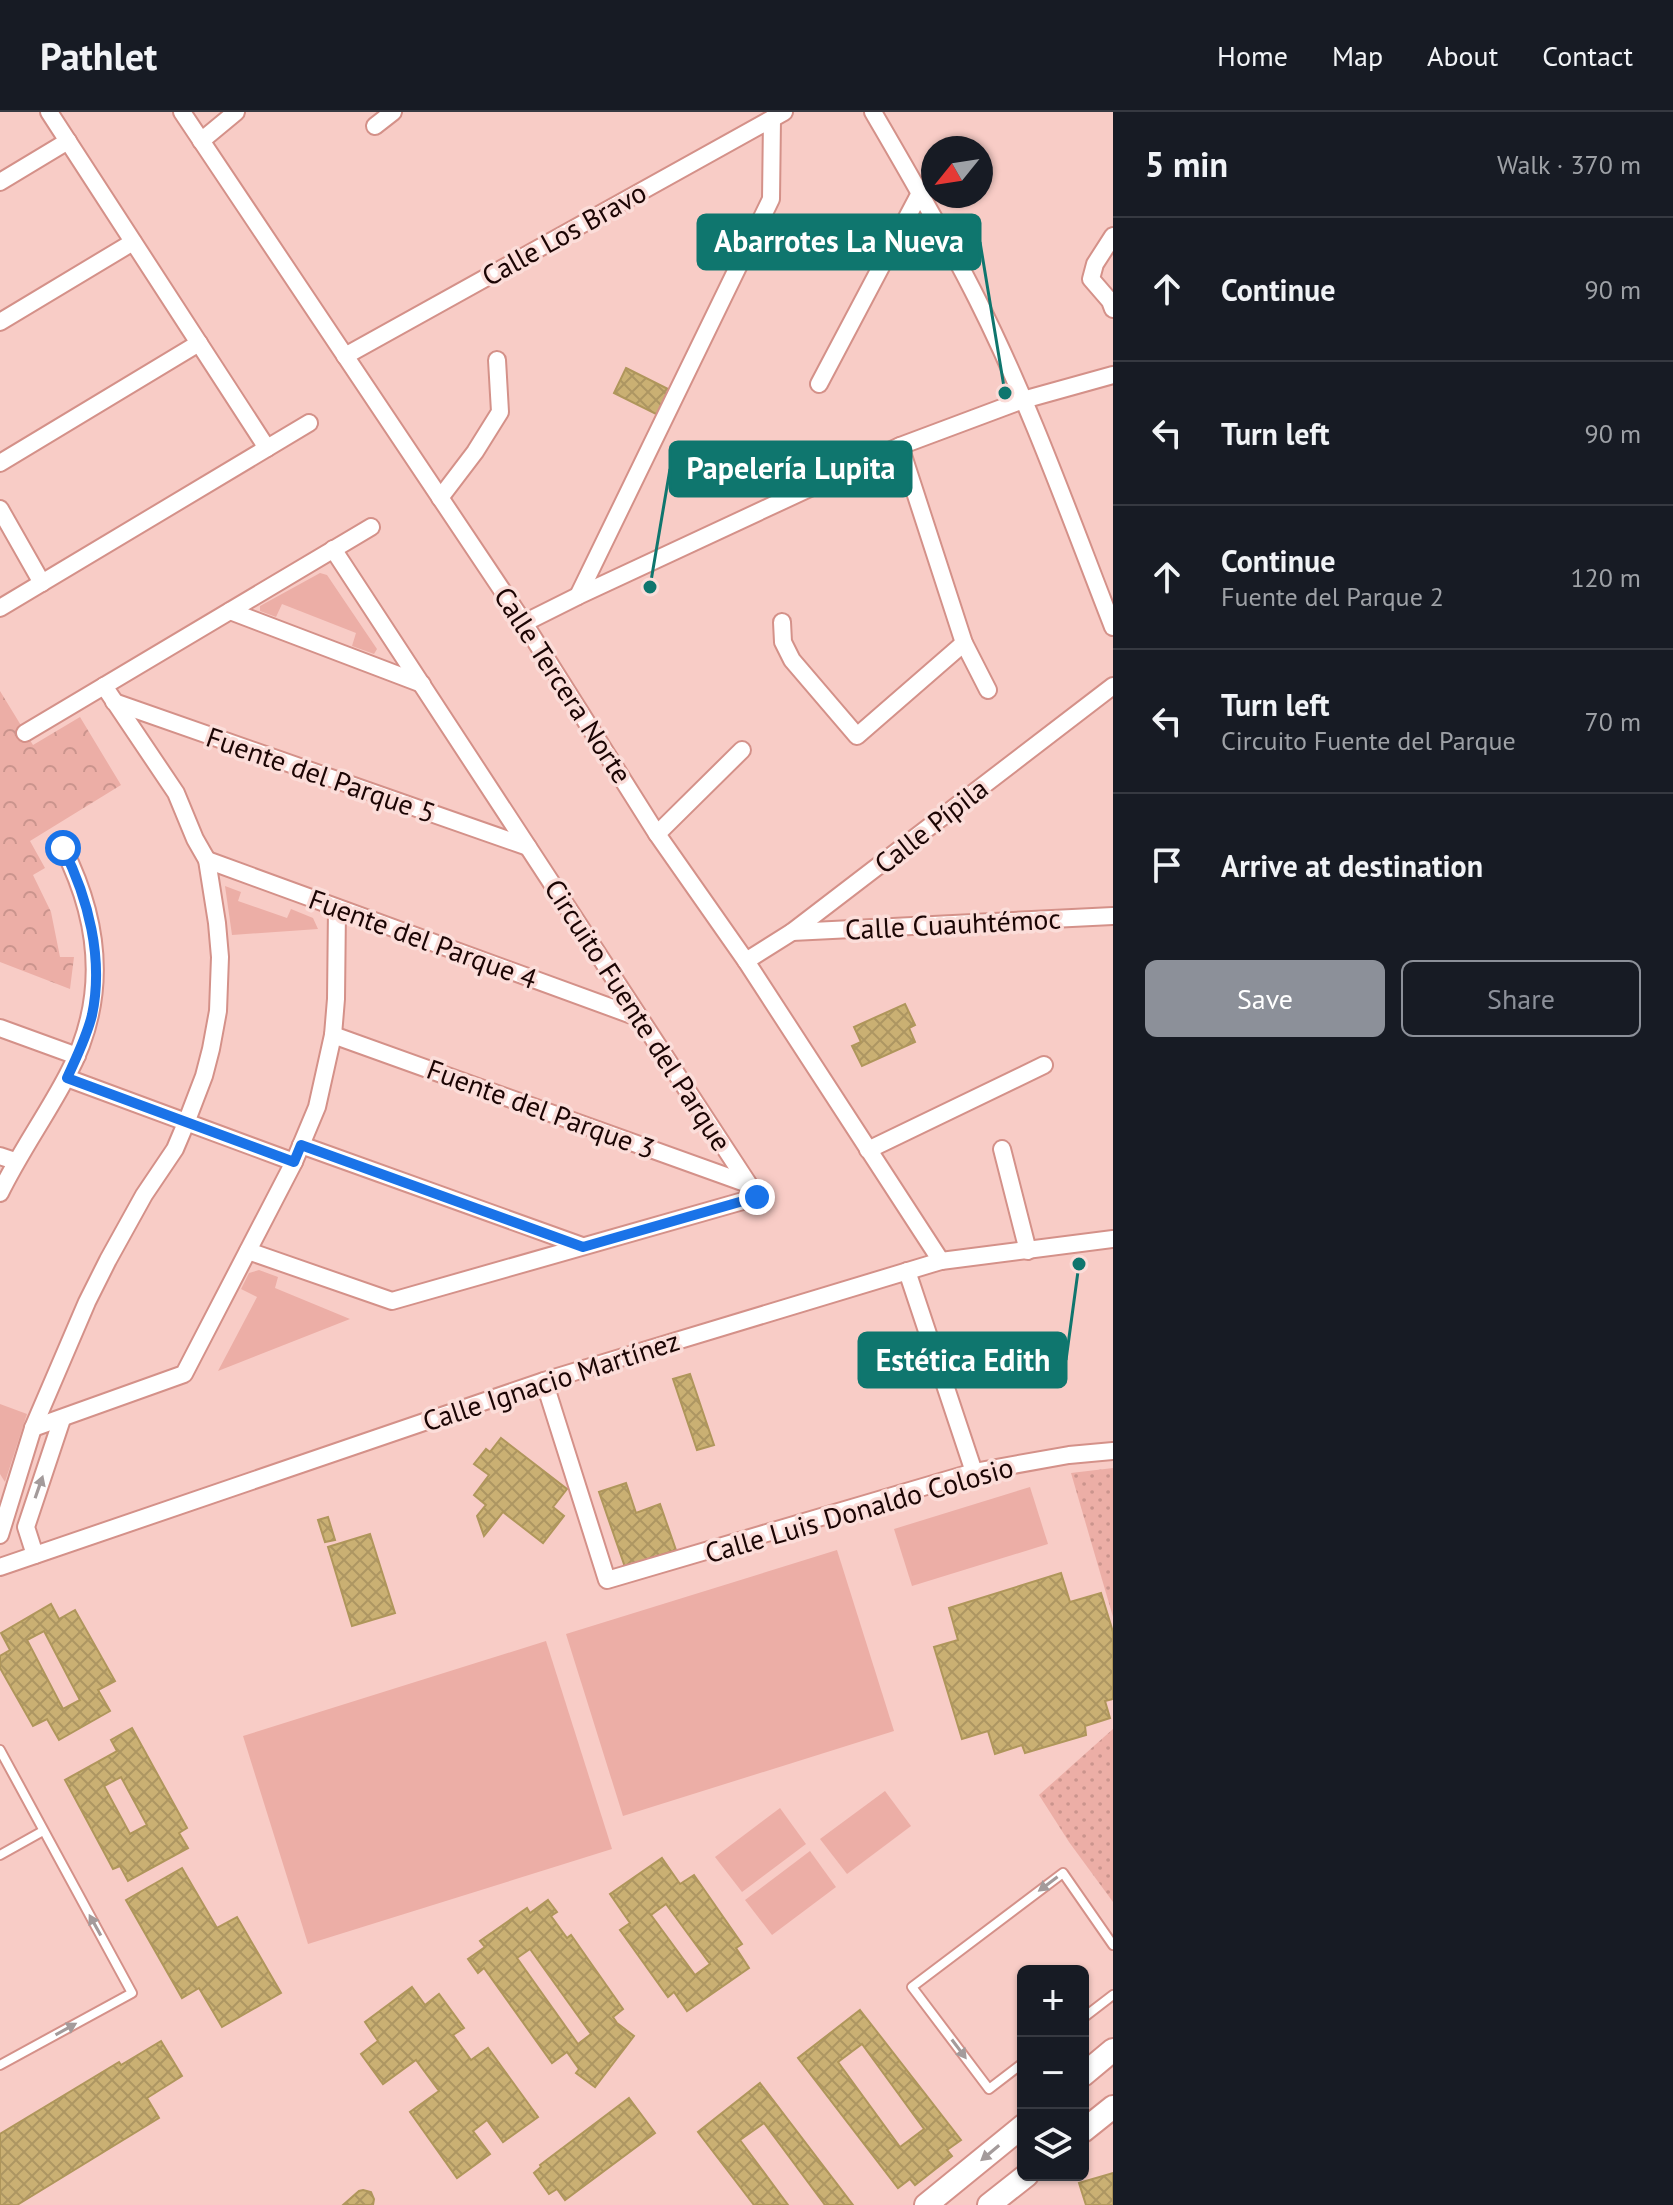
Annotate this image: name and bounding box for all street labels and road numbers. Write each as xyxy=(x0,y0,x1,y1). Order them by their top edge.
street label: Calle Los Bravo xyxy=(475,173,653,294)
street label: Calle Tercera Norte xyxy=(486,579,641,790)
street label: Fuente del Parque 5 xyxy=(202,718,441,831)
street label: Calle Pípila xyxy=(866,770,995,882)
street label: Circuito Fuente del Parque xyxy=(537,872,740,1158)
street label: Fuente del Parque 4 xyxy=(304,880,542,997)
street label: Calle Cuauhtémoc xyxy=(844,899,1062,948)
street label: Fuente del Parque 3 xyxy=(422,1050,660,1167)
street label: Calle Ignacio Martínez xyxy=(418,1322,684,1439)
street label: Calle Luis Donaldo Colosio xyxy=(700,1448,1017,1571)

